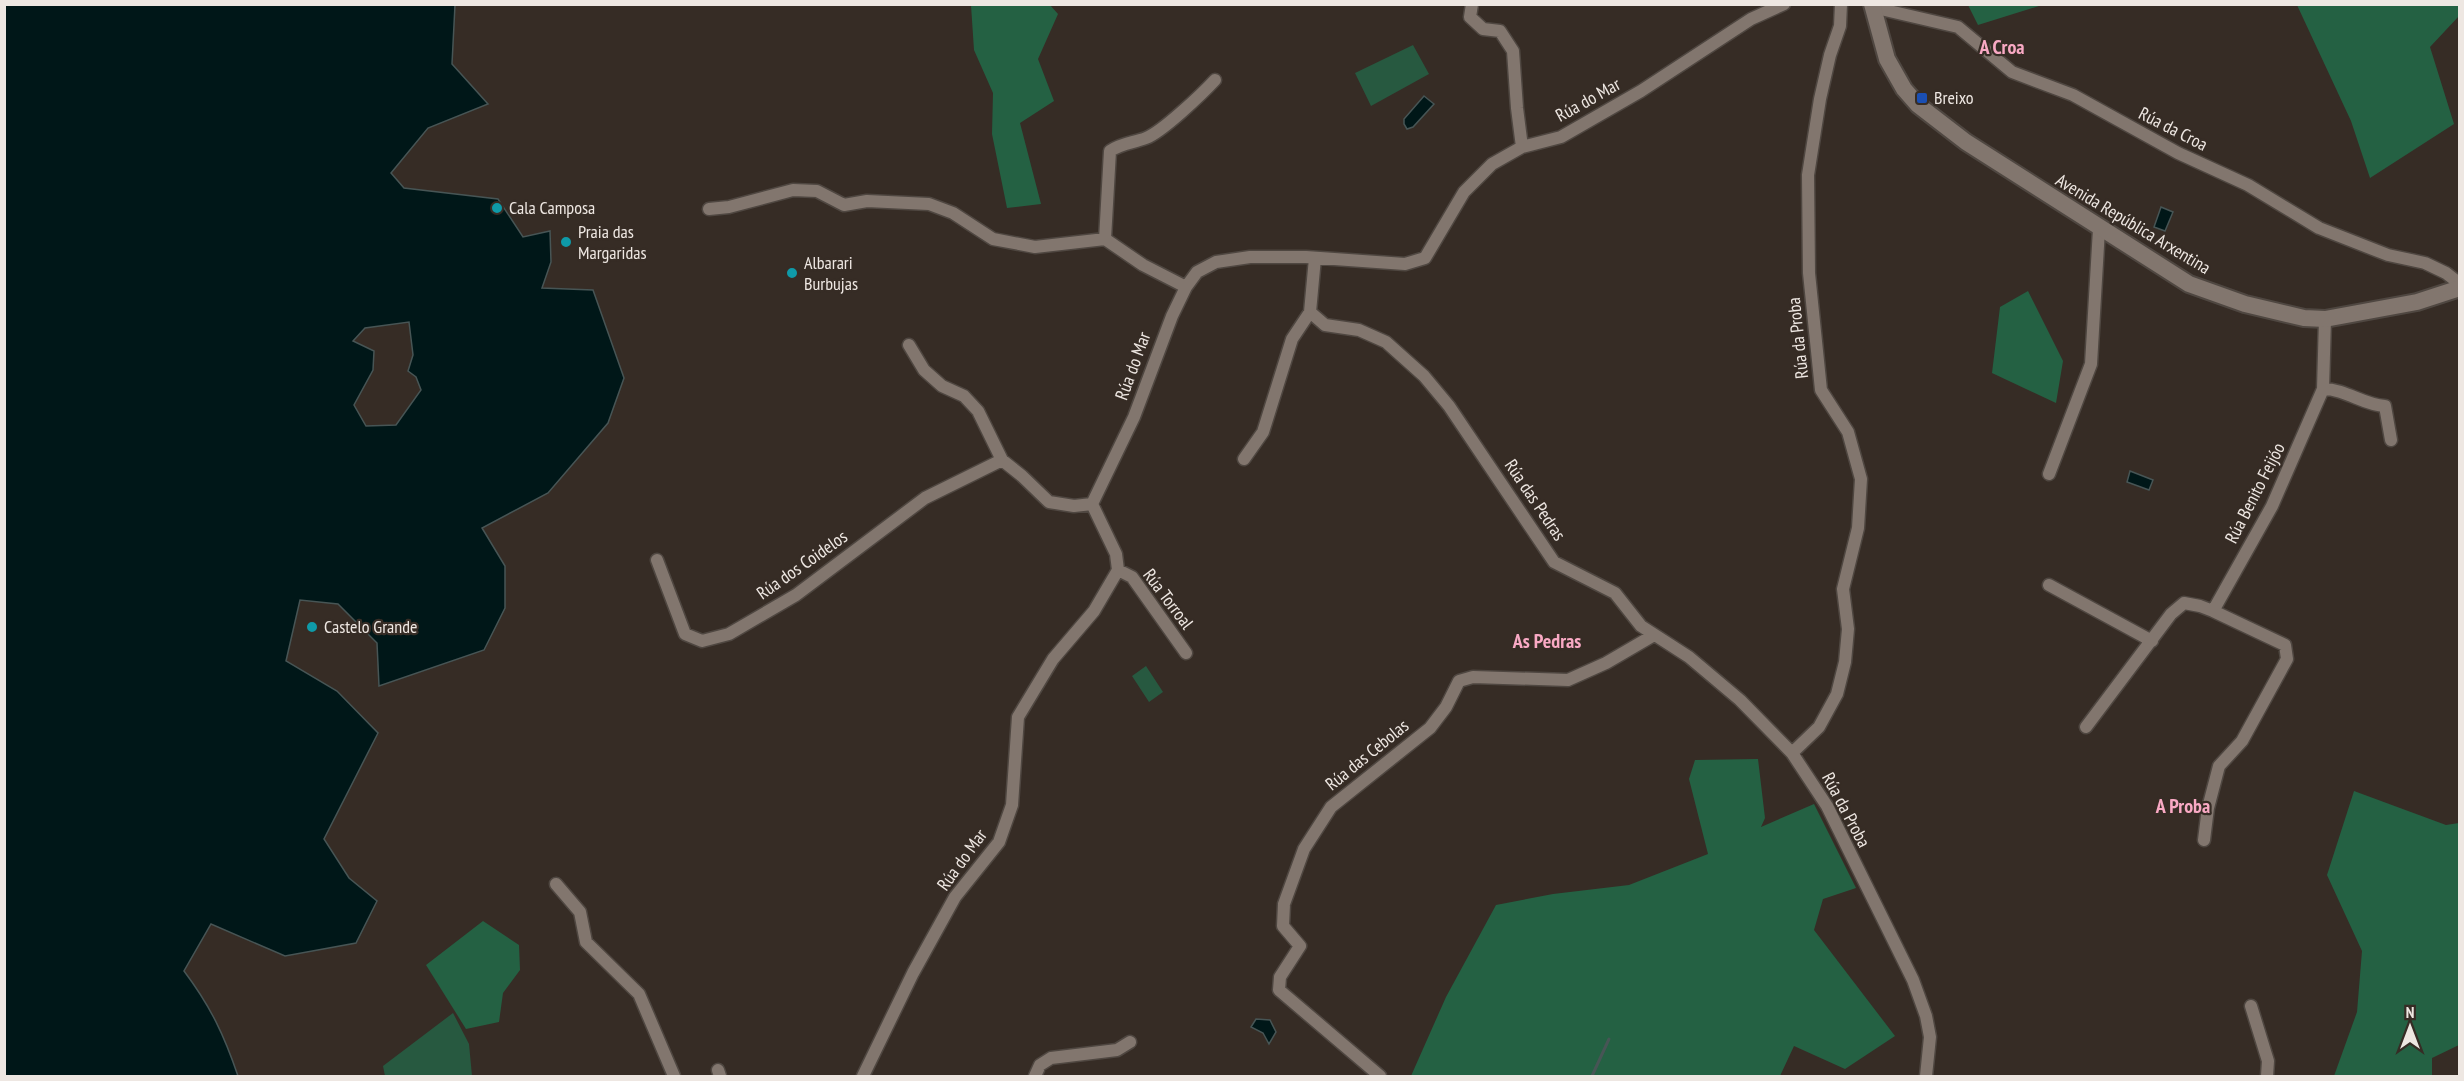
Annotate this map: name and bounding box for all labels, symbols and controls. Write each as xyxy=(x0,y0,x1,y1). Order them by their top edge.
district label: A Croa xyxy=(1978,34,2025,60)
street label: Rúa do Mar xyxy=(1551,72,1624,127)
place label: Breixo xyxy=(1934,86,1974,109)
marker: Breixo xyxy=(1915,91,1929,105)
street label: Rúa da Croa xyxy=(2135,101,2212,156)
street label: Avenida República Arxentina xyxy=(2052,168,2215,279)
place label: Cala Camposa xyxy=(509,196,595,219)
marker: Cala Camposa xyxy=(490,201,504,215)
place label: Praia das Margaridas xyxy=(578,220,647,264)
marker: Praia das Margaridas xyxy=(559,235,573,249)
place label: Albarari Burbujas xyxy=(804,251,858,295)
marker: Albarari Burbujas xyxy=(785,266,799,280)
street label: Rúa da Proba xyxy=(1782,296,1813,380)
street label: Rúa do Mar xyxy=(1110,329,1155,403)
street label: Rúa Benito Feijóo xyxy=(2219,438,2290,547)
street label: Rúa das Pedras xyxy=(1500,455,1571,545)
street label: Rúa dos Coidelos xyxy=(752,525,852,604)
street label: Rúa Torroal xyxy=(1138,564,1199,634)
place label: Castelo Grande xyxy=(324,615,417,638)
marker: Castelo Grande xyxy=(305,620,319,634)
district label: As Pedras xyxy=(1512,628,1581,654)
street label: Rúa das Cebolas xyxy=(1320,714,1413,795)
street label: Rúa da Proba xyxy=(1817,768,1876,851)
district label: A Proba xyxy=(2155,793,2210,819)
street label: Rúa do Mar xyxy=(932,824,992,895)
north arrow xyxy=(2380,997,2440,1057)
text: N xyxy=(2406,1002,2414,1022)

